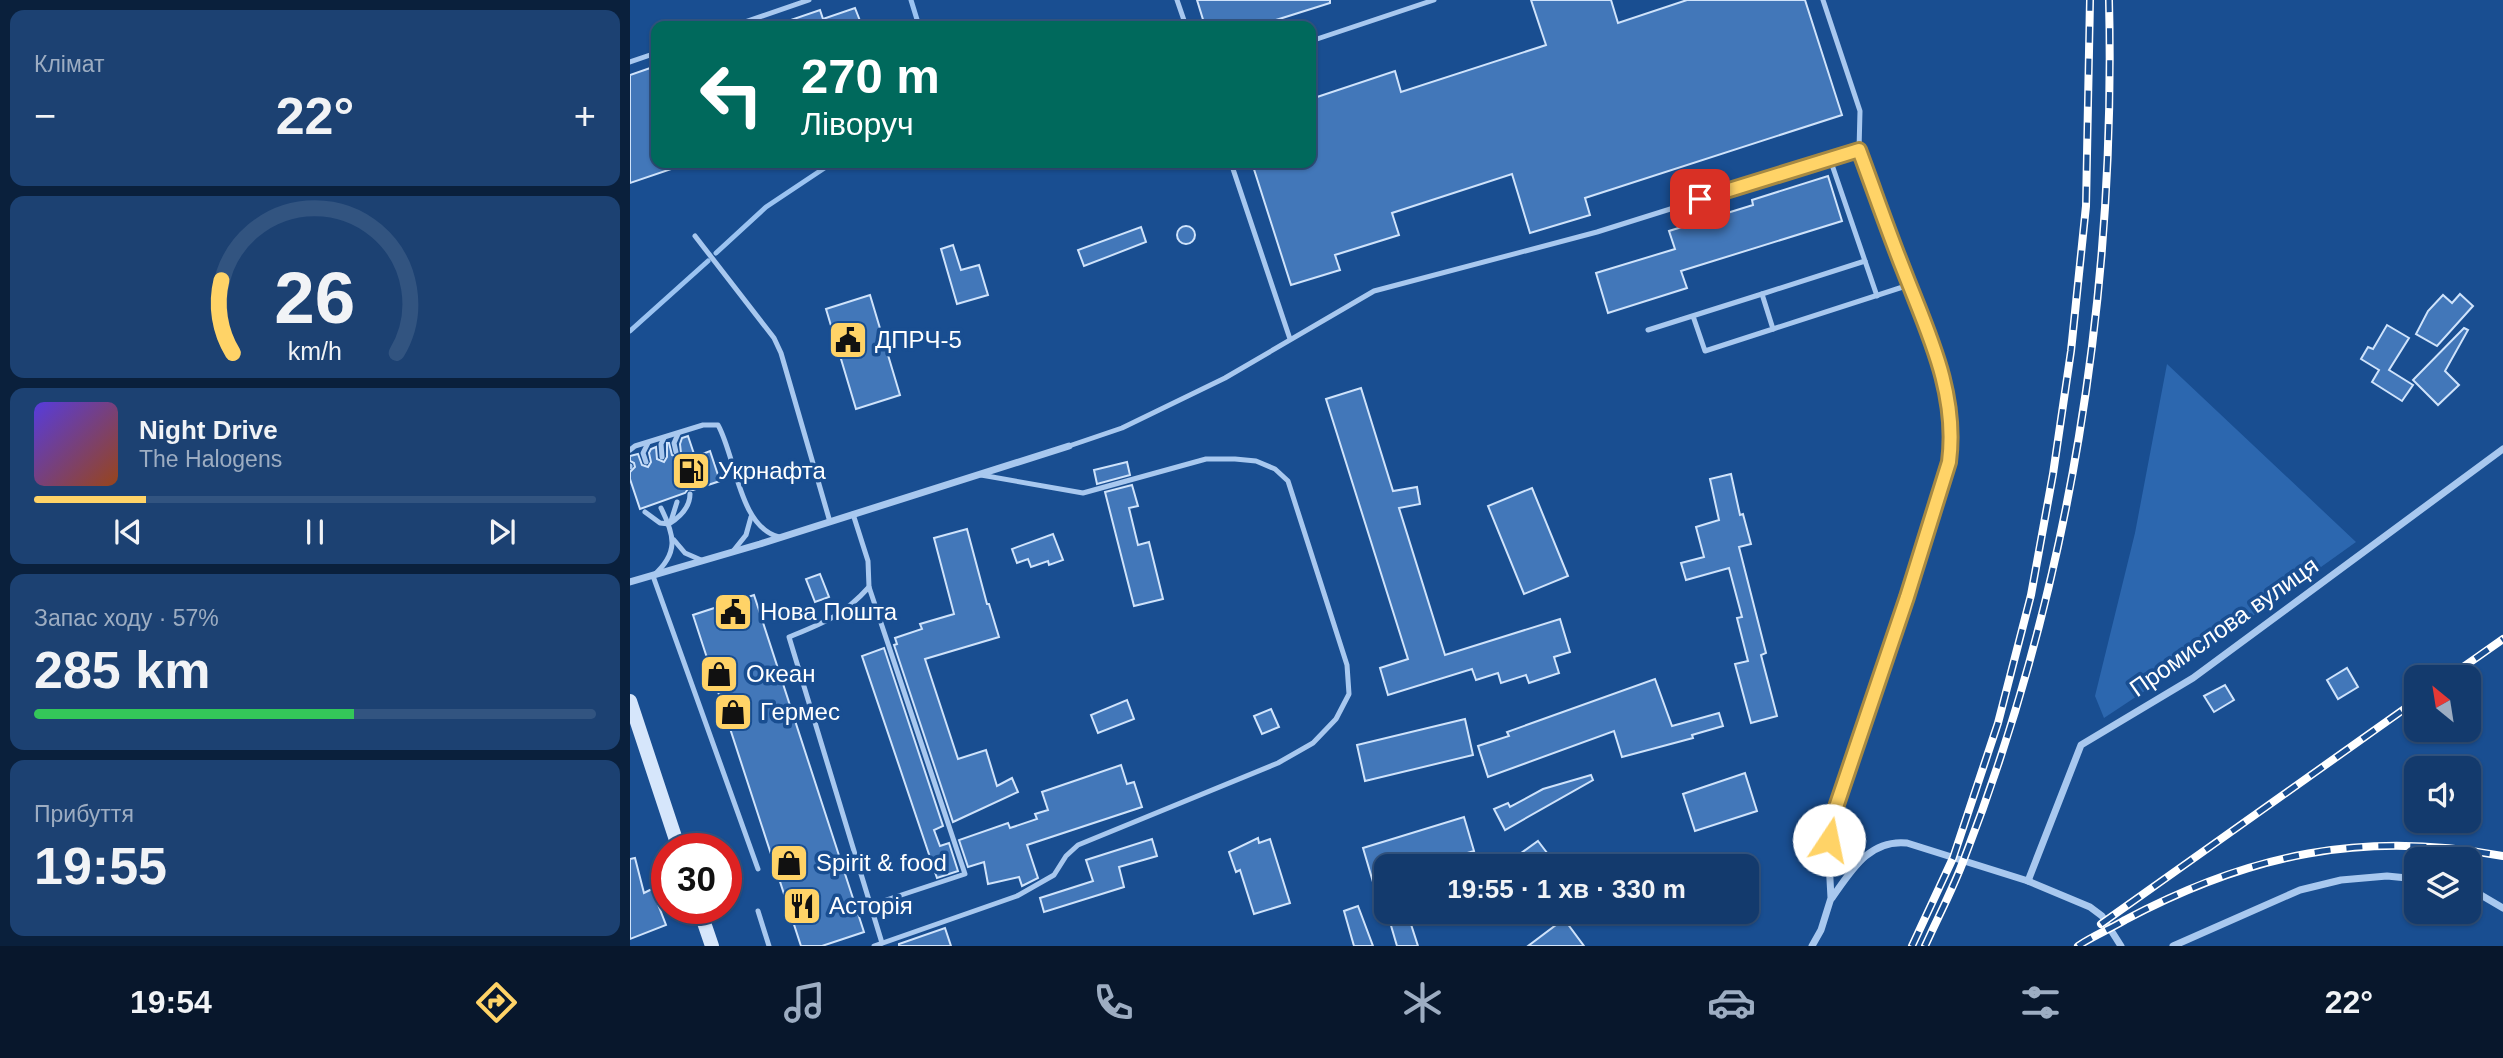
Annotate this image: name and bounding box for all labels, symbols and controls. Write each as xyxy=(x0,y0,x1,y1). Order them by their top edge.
icon: left xyxy=(686,49,777,140)
text: 270 m xyxy=(801,49,940,103)
text: Клімат xyxy=(34,51,105,77)
text: 22° xyxy=(276,87,354,145)
text: − xyxy=(34,95,56,137)
text: + xyxy=(574,95,596,137)
text: Ліворуч xyxy=(801,106,914,142)
pin xyxy=(1670,169,1730,229)
icon: arrive xyxy=(1681,180,1719,218)
text: 26 xyxy=(275,257,355,338)
public building icon: ДПРЧ-5 xyxy=(827,319,869,361)
place label: ДПРЧ-5 xyxy=(875,326,962,353)
text: km/h xyxy=(288,337,342,365)
text: Night Drive xyxy=(139,415,278,445)
text: The Halogens xyxy=(139,446,282,472)
fuel station icon: Укрнафта xyxy=(670,450,712,492)
place label: Укрнафта xyxy=(718,457,827,484)
icon: previous xyxy=(109,513,147,551)
icon: pause xyxy=(296,513,334,551)
icon: next xyxy=(483,513,521,551)
street label: Промислова вулиця xyxy=(2124,551,2323,702)
public building icon: Нова Пошта xyxy=(712,591,754,633)
place label: Нова Пошта xyxy=(760,598,898,625)
text: Запас ходу · 57% xyxy=(34,605,219,631)
text: 285 km xyxy=(34,641,210,699)
shop icon: Океан xyxy=(698,653,740,695)
place label: Океан xyxy=(746,660,815,687)
north arrow xyxy=(2404,665,2482,742)
map controls xyxy=(2404,665,2481,924)
shop icon: Гермес xyxy=(712,691,754,733)
place label: Гермес xyxy=(760,698,840,725)
button: sound xyxy=(2404,756,2481,833)
text: Прибуття xyxy=(34,801,134,827)
position arrow xyxy=(1792,803,1866,877)
speed limit sign: 30 xyxy=(651,833,742,924)
text: 19:55 xyxy=(34,837,167,895)
shop icon: Spirit & food xyxy=(768,842,810,884)
button: layers xyxy=(2404,847,2481,924)
place label: Spirit & food xyxy=(816,849,947,876)
text: 19:55 · 1 хв · 330 m xyxy=(1447,874,1686,904)
restaurant icon: Асторія xyxy=(781,885,823,927)
place label: Асторія xyxy=(829,892,913,919)
icon: directions xyxy=(472,978,521,1027)
icon: music xyxy=(780,978,829,1027)
icon: phone xyxy=(1089,978,1138,1027)
icon: climate xyxy=(1398,978,1447,1027)
icon: car xyxy=(1707,978,1756,1027)
icon: filters xyxy=(2016,978,2065,1027)
text: 19:54 xyxy=(130,984,212,1020)
text: 22° xyxy=(2325,984,2373,1020)

